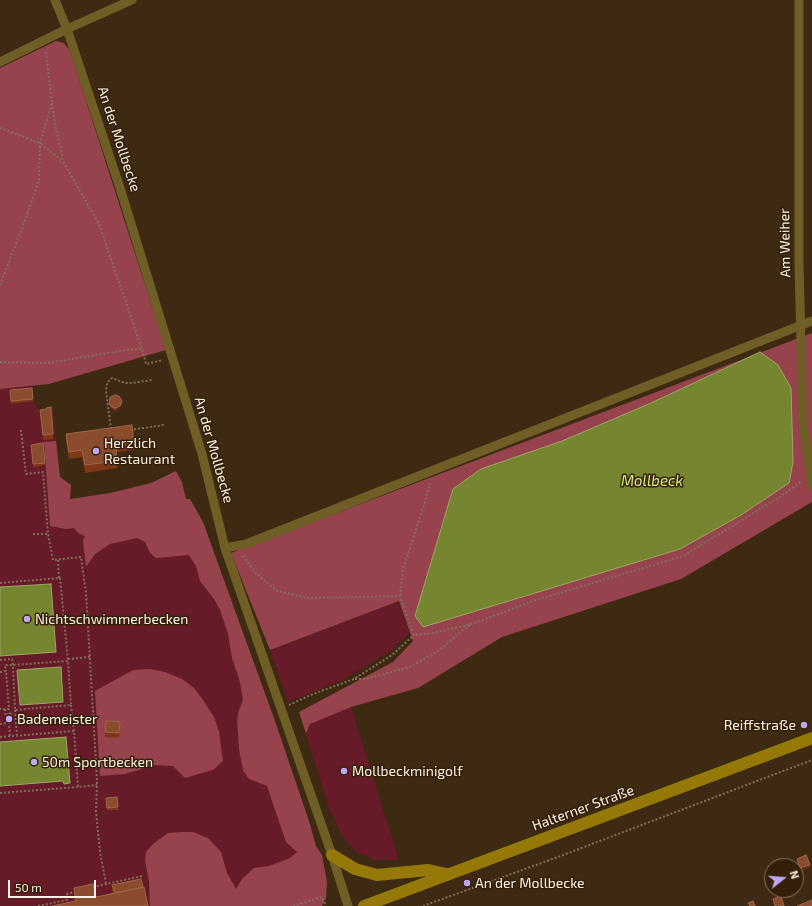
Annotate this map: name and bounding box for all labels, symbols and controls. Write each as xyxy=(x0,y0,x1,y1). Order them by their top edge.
street label: An der Mollbecke xyxy=(94,84,144,194)
street label: Am Weiher xyxy=(776,208,794,278)
street label: An der Mollbecke xyxy=(191,395,237,505)
place label: Herzlich Restaurant xyxy=(104,435,175,468)
marker: Herzlich Restaurant xyxy=(91,446,101,456)
water label: Mollbeck xyxy=(621,472,683,490)
place label: Nichtschwimmerbecken xyxy=(35,611,188,627)
marker: Nichtschwimmerbecken xyxy=(22,614,32,624)
place label: Bademeister xyxy=(17,711,98,727)
marker: Bademeister xyxy=(4,714,14,724)
place label: Reiffstraße xyxy=(724,717,796,733)
marker: Reiffstraße xyxy=(799,720,809,730)
place label: 50m Sportbecken xyxy=(42,754,153,770)
marker: 50m Sportbecken xyxy=(29,757,39,767)
place label: Mollbeckminigolf xyxy=(352,763,462,779)
marker: Mollbeckminigolf xyxy=(339,766,349,776)
street label: Halterner Straße xyxy=(530,782,636,834)
north arrow xyxy=(764,858,804,898)
text: N xyxy=(788,869,802,880)
scale bar xyxy=(10,872,98,898)
place label: An der Mollbecke xyxy=(475,875,585,891)
marker: An der Mollbecke xyxy=(462,878,472,888)
text: 50 m xyxy=(15,880,42,894)

